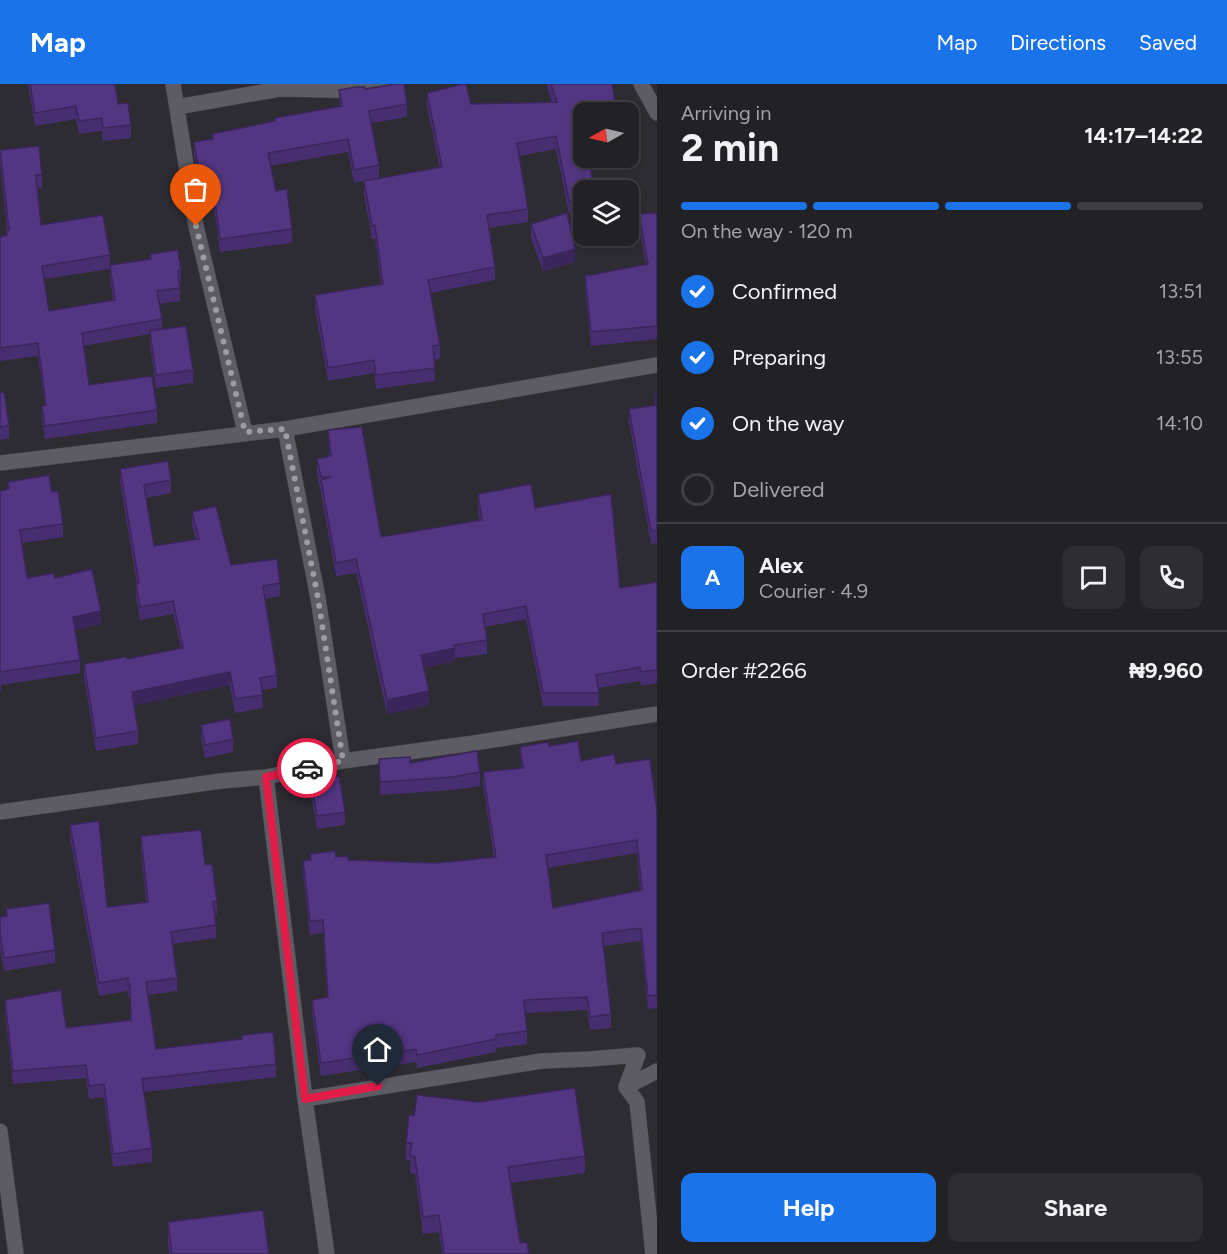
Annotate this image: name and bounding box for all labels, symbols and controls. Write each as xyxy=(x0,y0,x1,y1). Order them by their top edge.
text: Map xyxy=(30,25,86,59)
text: Map xyxy=(936,30,977,55)
text: Directions xyxy=(1010,30,1106,55)
text: Saved xyxy=(1139,30,1197,55)
text: Arriving in xyxy=(681,101,771,125)
north arrow xyxy=(573,102,639,168)
map controls xyxy=(573,102,639,246)
text: 14:17–14:22 xyxy=(1084,122,1203,149)
text: 2 min xyxy=(681,124,779,171)
pin xyxy=(170,164,221,226)
icon: bag xyxy=(179,173,212,206)
button: layers xyxy=(573,180,639,246)
text: On the way · 120 m xyxy=(681,219,852,243)
icon: check xyxy=(681,275,714,308)
text: Confirmed xyxy=(732,278,837,305)
text: 13:51 xyxy=(1159,279,1203,303)
icon: check xyxy=(681,341,714,374)
text: Preparing xyxy=(732,344,826,371)
text: 13:55 xyxy=(1156,345,1203,369)
icon: check xyxy=(681,407,714,440)
text: On the way xyxy=(732,410,844,437)
text: 14:10 xyxy=(1156,411,1203,435)
text: Delivered xyxy=(732,476,825,503)
button: chat xyxy=(1062,546,1125,609)
button: phone xyxy=(1140,546,1203,609)
text: Alex xyxy=(759,552,804,579)
text: A xyxy=(705,564,720,591)
text: Courier · 4.9 xyxy=(759,579,868,603)
text: Order #2266 xyxy=(681,657,807,684)
text: ₦9,960 xyxy=(1129,657,1203,684)
courier xyxy=(277,738,337,798)
icon: car xyxy=(291,752,324,785)
pin xyxy=(352,1024,403,1086)
icon: home xyxy=(361,1033,394,1066)
button: Help xyxy=(681,1173,936,1242)
button: Share xyxy=(948,1173,1203,1242)

